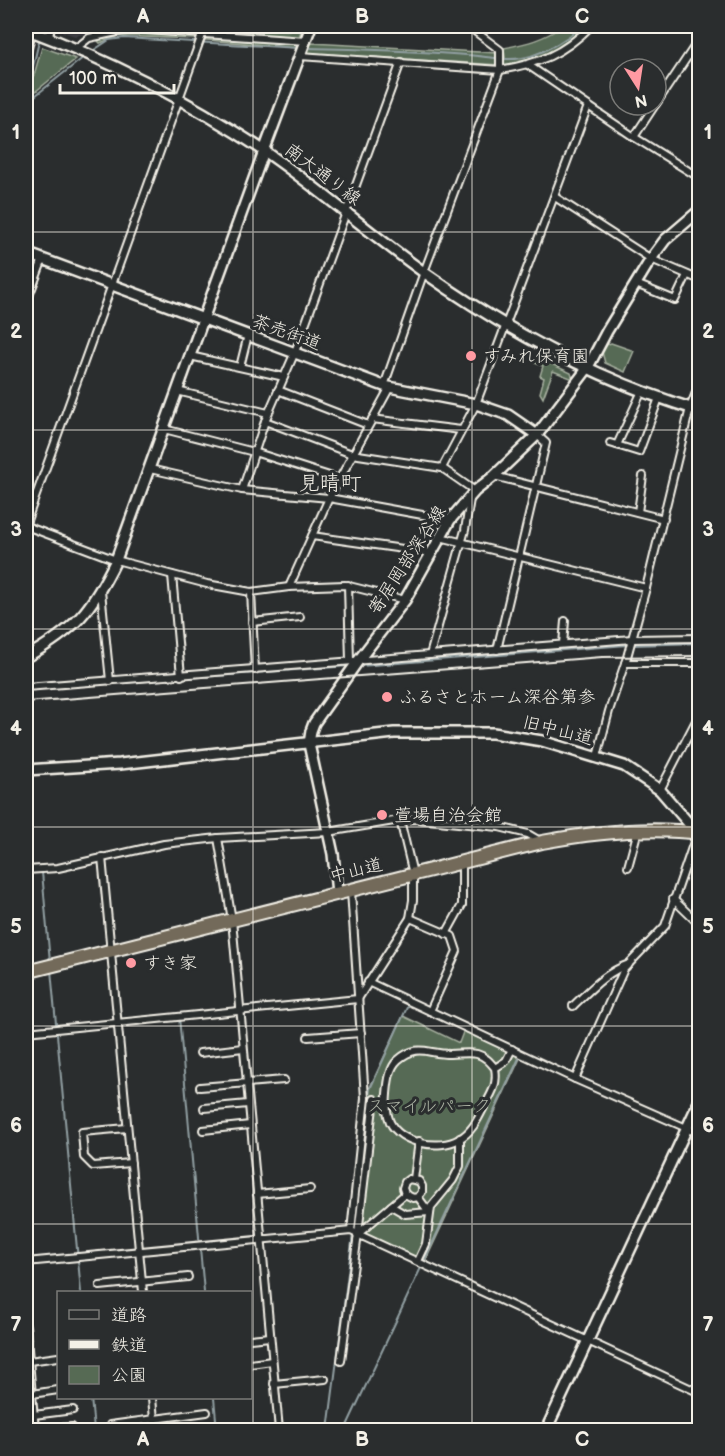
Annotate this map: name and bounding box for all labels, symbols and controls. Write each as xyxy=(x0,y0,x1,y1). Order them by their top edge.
text: A xyxy=(136,5,150,29)
text: B xyxy=(355,5,369,29)
text: C xyxy=(575,5,589,29)
scale bar xyxy=(60,57,174,95)
north arrow xyxy=(608,57,668,117)
text: 100 m xyxy=(69,68,117,89)
text: N xyxy=(633,90,649,111)
text: 1 xyxy=(12,121,20,145)
text: 1 xyxy=(704,121,712,145)
street label: 南大通り線 xyxy=(280,139,365,210)
street label: 茶売街道 xyxy=(249,310,324,355)
text: 2 xyxy=(10,320,22,344)
text: 2 xyxy=(702,320,714,344)
place label: すみれ保育園 xyxy=(483,346,590,367)
marker: すみれ保育園 xyxy=(464,349,478,363)
district label: 見晴町 xyxy=(299,471,362,496)
street label: 寄居岡部深谷線 xyxy=(364,502,451,619)
text: 3 xyxy=(10,518,22,542)
text: 3 xyxy=(702,518,714,542)
place label: ふるさとホーム深谷第参 xyxy=(399,687,596,708)
marker: ふるさとホーム深谷第参 xyxy=(380,690,394,704)
street label: 旧中山道 xyxy=(520,712,595,749)
text: 4 xyxy=(10,717,22,741)
text: 4 xyxy=(702,717,714,741)
place label: 萱場自治会館 xyxy=(394,805,502,826)
marker: 萱場自治会館 xyxy=(375,808,389,822)
street label: 中山道 xyxy=(327,854,385,887)
text: 5 xyxy=(10,915,22,939)
text: 5 xyxy=(702,915,714,939)
place label: すき家 xyxy=(143,953,197,974)
marker: すき家 xyxy=(124,956,138,970)
park label: スマイルパーク xyxy=(367,1096,491,1117)
text: 6 xyxy=(10,1114,22,1138)
text: 6 xyxy=(702,1114,714,1138)
legend xyxy=(57,1291,252,1399)
text: 道路 xyxy=(111,1305,147,1326)
text: 7 xyxy=(10,1313,22,1337)
text: 7 xyxy=(702,1313,714,1337)
text: 鉄道 xyxy=(111,1335,147,1356)
text: 公園 xyxy=(111,1365,147,1386)
text: A xyxy=(136,1428,150,1452)
text: B xyxy=(355,1428,369,1452)
text: C xyxy=(575,1428,589,1452)

